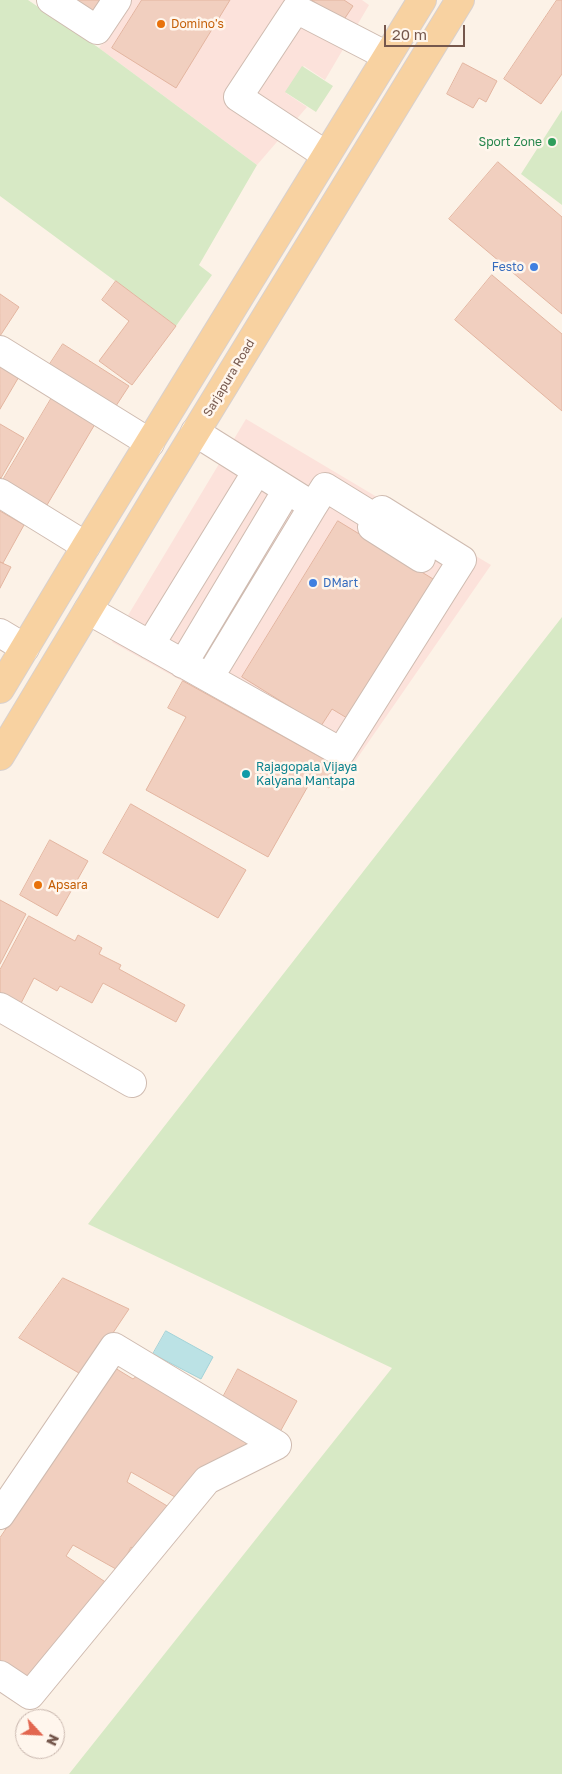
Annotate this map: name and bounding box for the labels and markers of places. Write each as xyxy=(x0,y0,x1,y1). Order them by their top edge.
place label: Domino's xyxy=(171,17,224,31)
marker: Domino's xyxy=(155,18,167,30)
place label: Sport Zone xyxy=(479,135,542,149)
marker: Sport Zone xyxy=(546,136,558,148)
place label: Festo xyxy=(492,260,524,274)
marker: Festo xyxy=(528,261,540,273)
place label: DMart xyxy=(323,576,358,590)
marker: DMart xyxy=(307,577,319,589)
place label: Rajagopala Vijaya Kalyana Mantapa xyxy=(256,760,357,788)
marker: Rajagopala Vijaya Kalyana Mantapa xyxy=(240,768,252,780)
place label: Apsara xyxy=(48,878,88,892)
marker: Apsara xyxy=(32,879,44,891)

